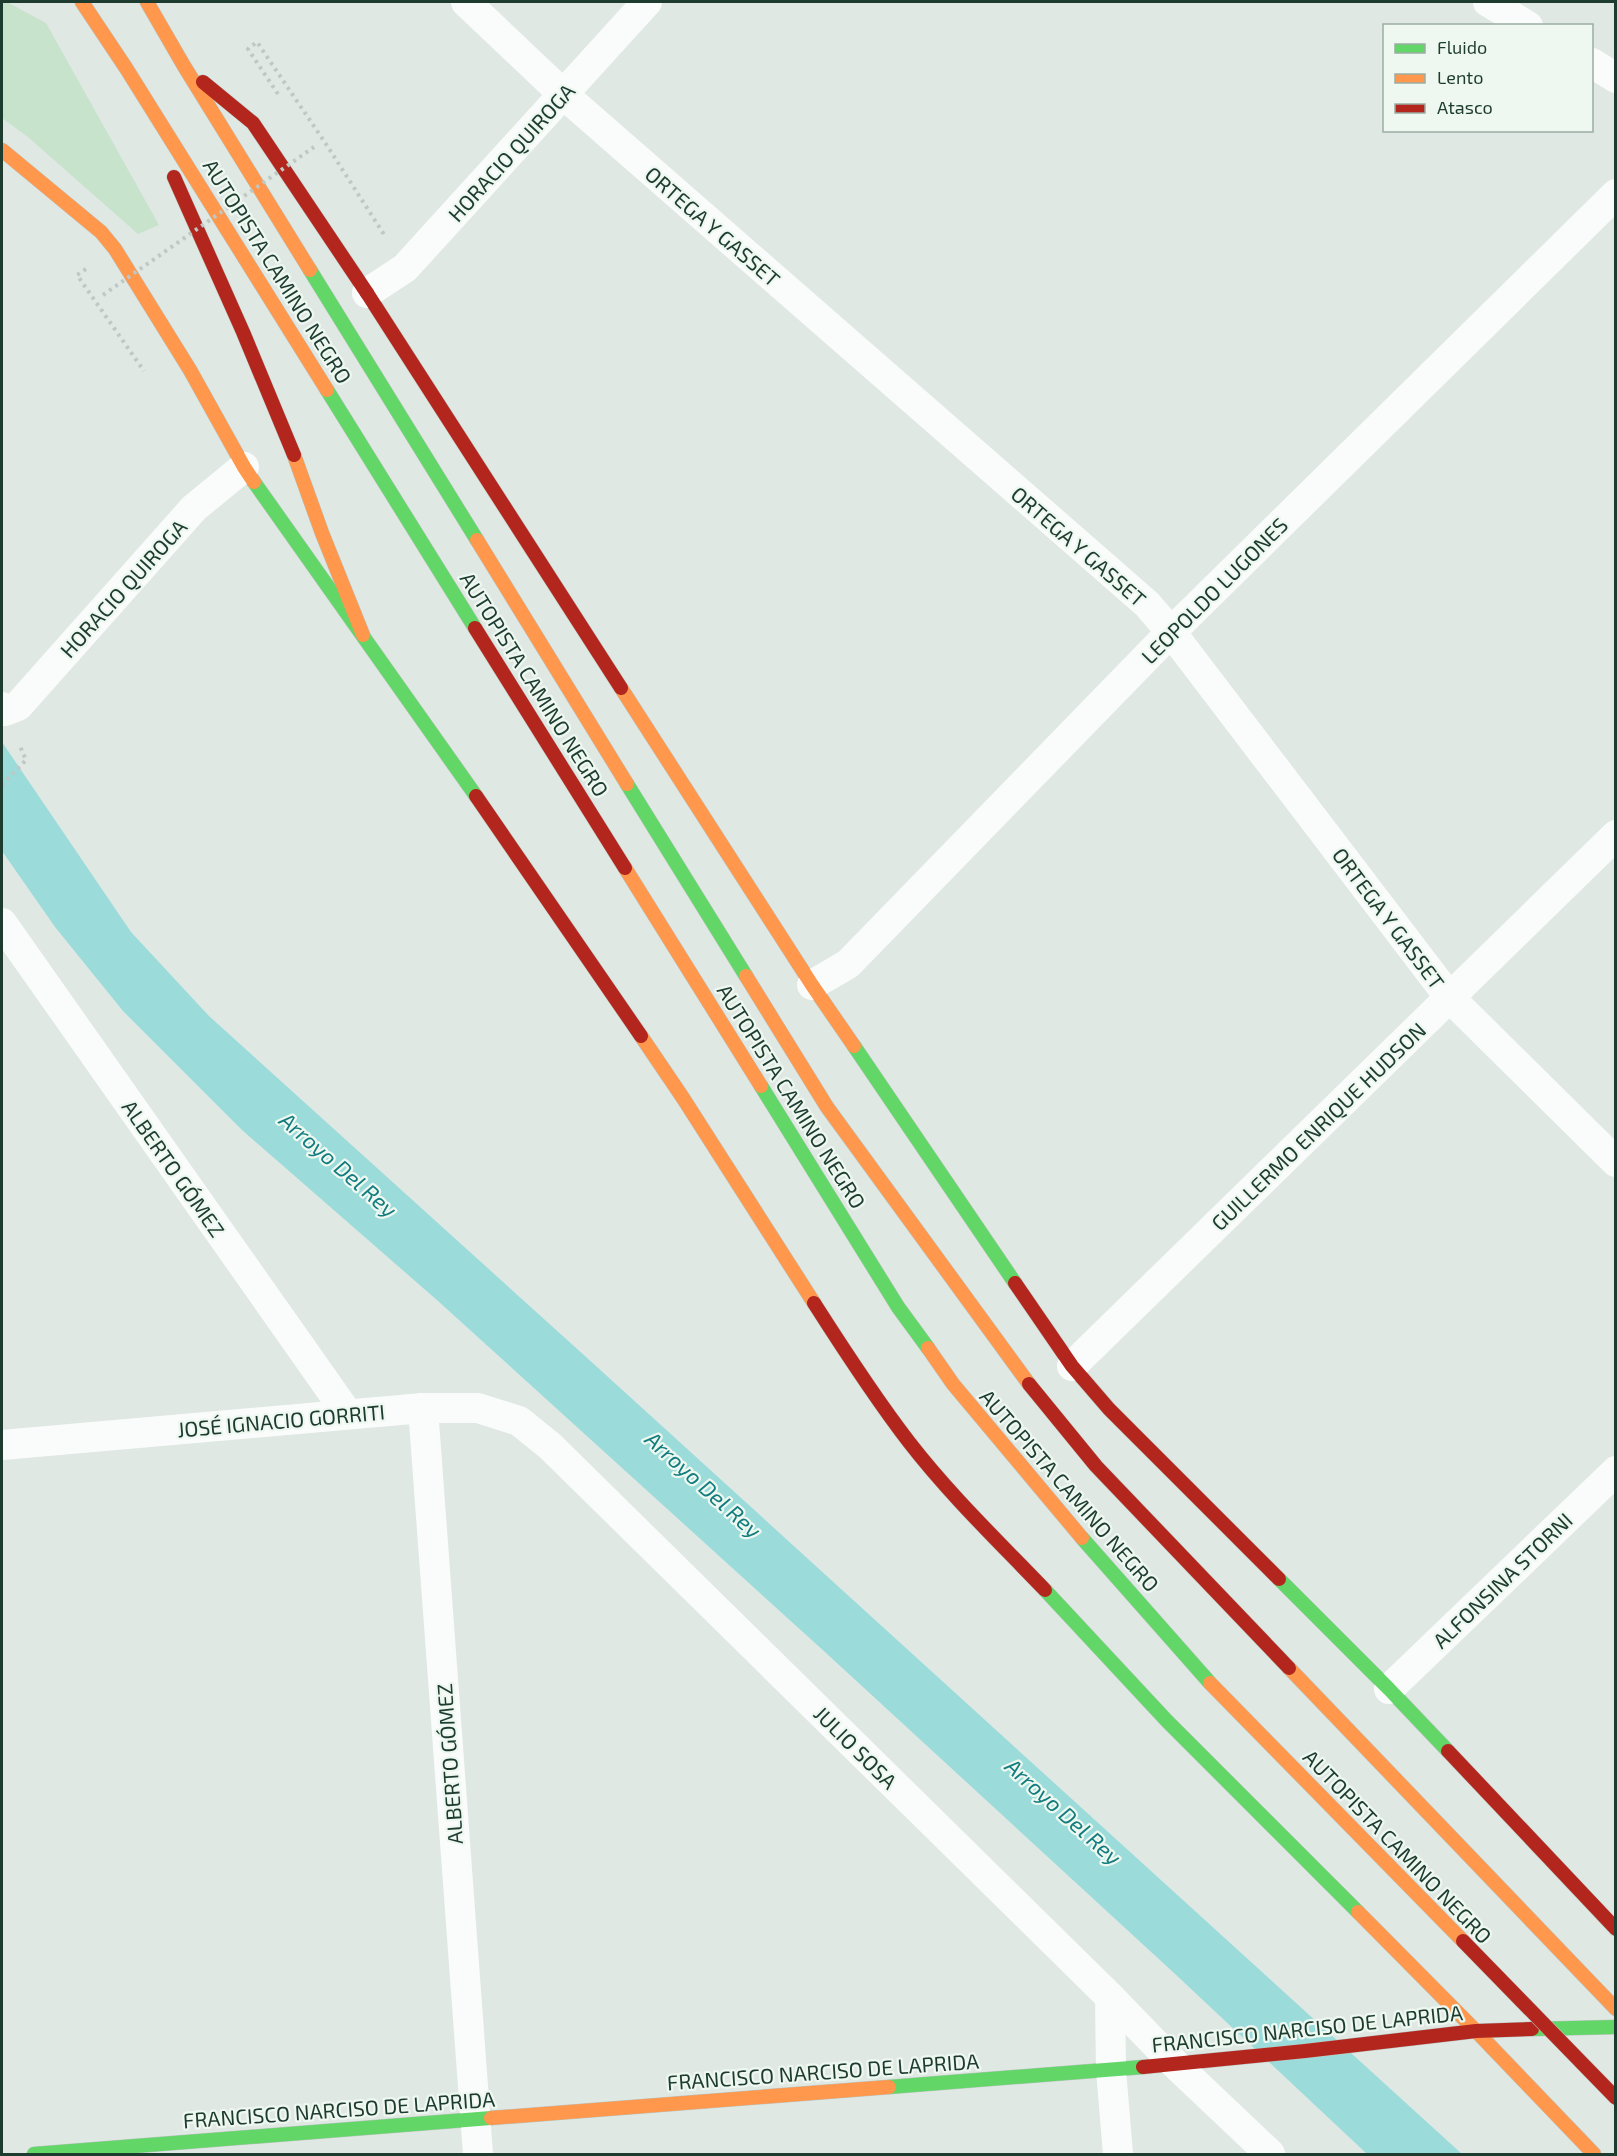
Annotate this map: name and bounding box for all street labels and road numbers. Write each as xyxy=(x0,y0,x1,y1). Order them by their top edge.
street label: HORACIO QUIROGA xyxy=(442,78,580,227)
street label: AUTOPISTA CAMINO NEGRO xyxy=(199,154,357,388)
street label: ORTEGA Y GASSET xyxy=(641,161,785,291)
street label: ORTEGA Y GASSET xyxy=(1007,481,1151,611)
street label: LEOPOLDO LUGONES xyxy=(1136,512,1292,668)
street label: HORACIO QUIROGA xyxy=(54,514,192,663)
street label: AUTOPISTA CAMINO NEGRO xyxy=(456,567,614,801)
street label: ORTEGA Y GASSET xyxy=(1328,842,1450,994)
street label: AUTOPISTA CAMINO NEGRO xyxy=(713,979,871,1213)
street label: GUILLERMO ENRIQUE HUDSON xyxy=(1206,1017,1431,1236)
street label: ALBERTO GÓMEZ xyxy=(118,1095,230,1241)
street label: AUTOPISTA CAMINO NEGRO xyxy=(975,1384,1165,1596)
street label: JOSÉ IGNACIO GORRITI xyxy=(176,1398,386,1442)
street label: ALFONSINA STORNI xyxy=(1427,1507,1577,1653)
street label: ALBERTO GÓMEZ xyxy=(431,1683,467,1845)
street label: JULIO SOSA xyxy=(809,1700,903,1794)
street label: AUTOPISTA CAMINO NEGRO xyxy=(1299,1744,1497,1948)
street label: FRANCISCO NARCISO DE LAPRIDA xyxy=(1150,1999,1464,2057)
street label: FRANCISCO NARCISO DE LAPRIDA xyxy=(666,2048,980,2094)
street label: FRANCISCO NARCISO DE LAPRIDA xyxy=(182,2086,496,2132)

